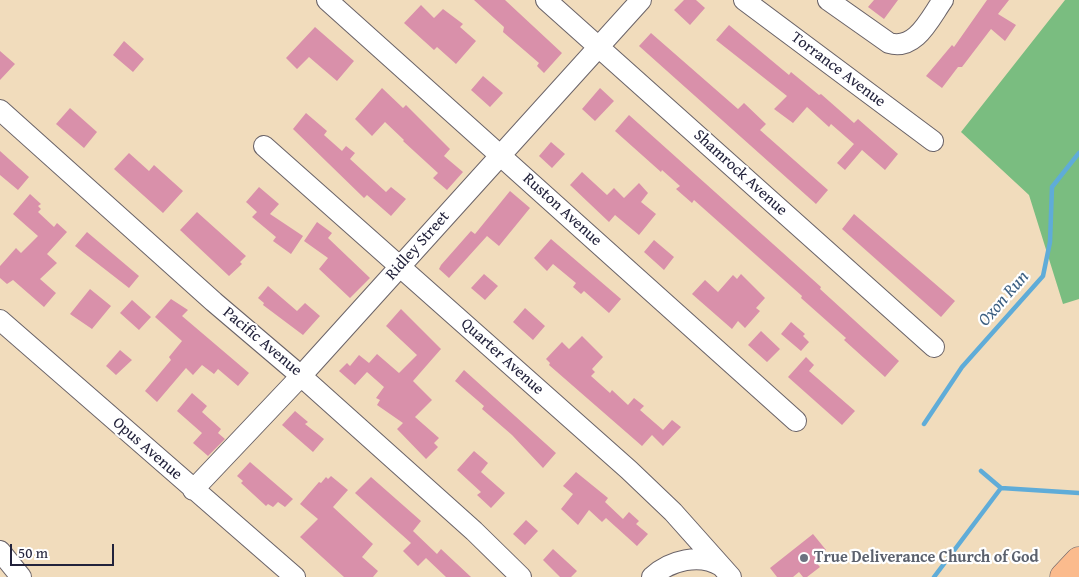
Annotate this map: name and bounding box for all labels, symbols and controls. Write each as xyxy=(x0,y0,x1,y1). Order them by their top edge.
street label: Torrance Avenue xyxy=(787,28,889,112)
street label: Shamrock Avenue xyxy=(689,126,791,220)
street label: Ruston Avenue xyxy=(519,170,605,250)
street label: Ridley Street xyxy=(382,208,454,284)
water label: Oxon Run xyxy=(974,267,1034,331)
street label: Pacific Avenue xyxy=(219,303,305,381)
street label: Quarter Avenue xyxy=(457,315,547,399)
street label: Opus Avenue xyxy=(108,414,186,484)
scale bar xyxy=(12,534,116,566)
text: 50 m xyxy=(18,542,48,563)
place label: True Deliverance Church of God xyxy=(814,548,1039,568)
marker: True Deliverance Church of God xyxy=(798,552,810,564)

